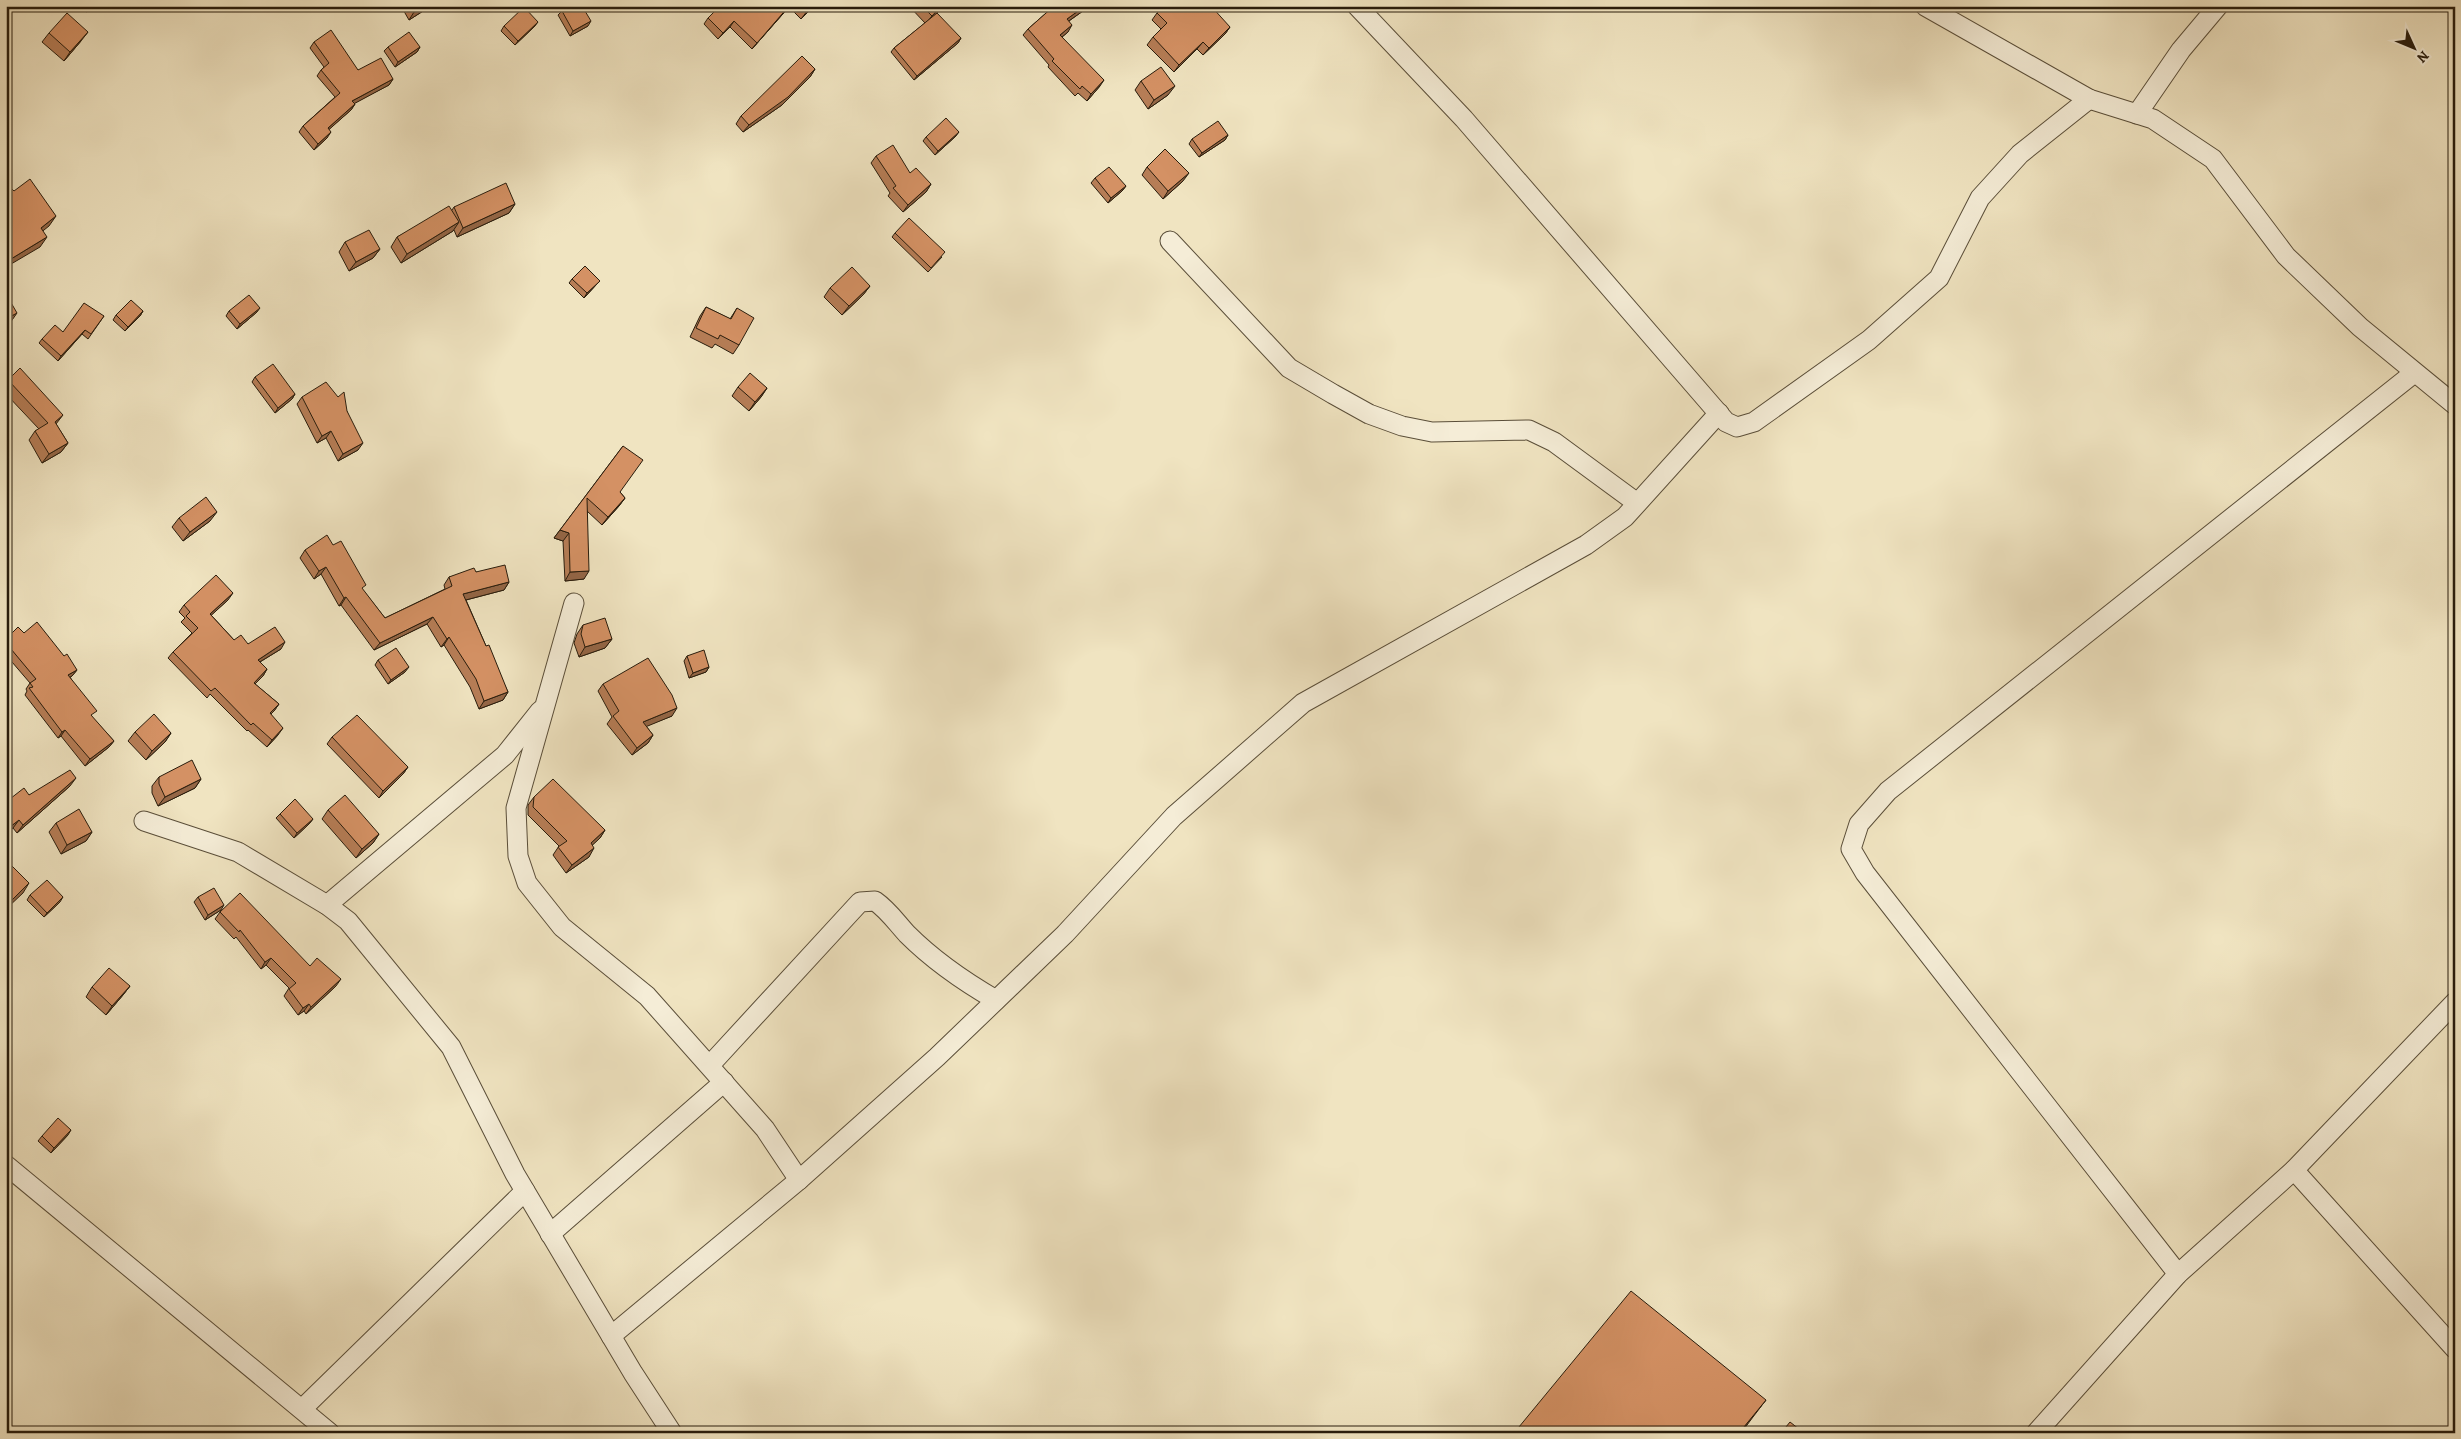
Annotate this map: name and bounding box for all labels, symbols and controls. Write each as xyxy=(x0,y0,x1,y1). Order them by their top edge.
north arrow xyxy=(2388,22,2438,72)
text: N xyxy=(2413,46,2433,67)

